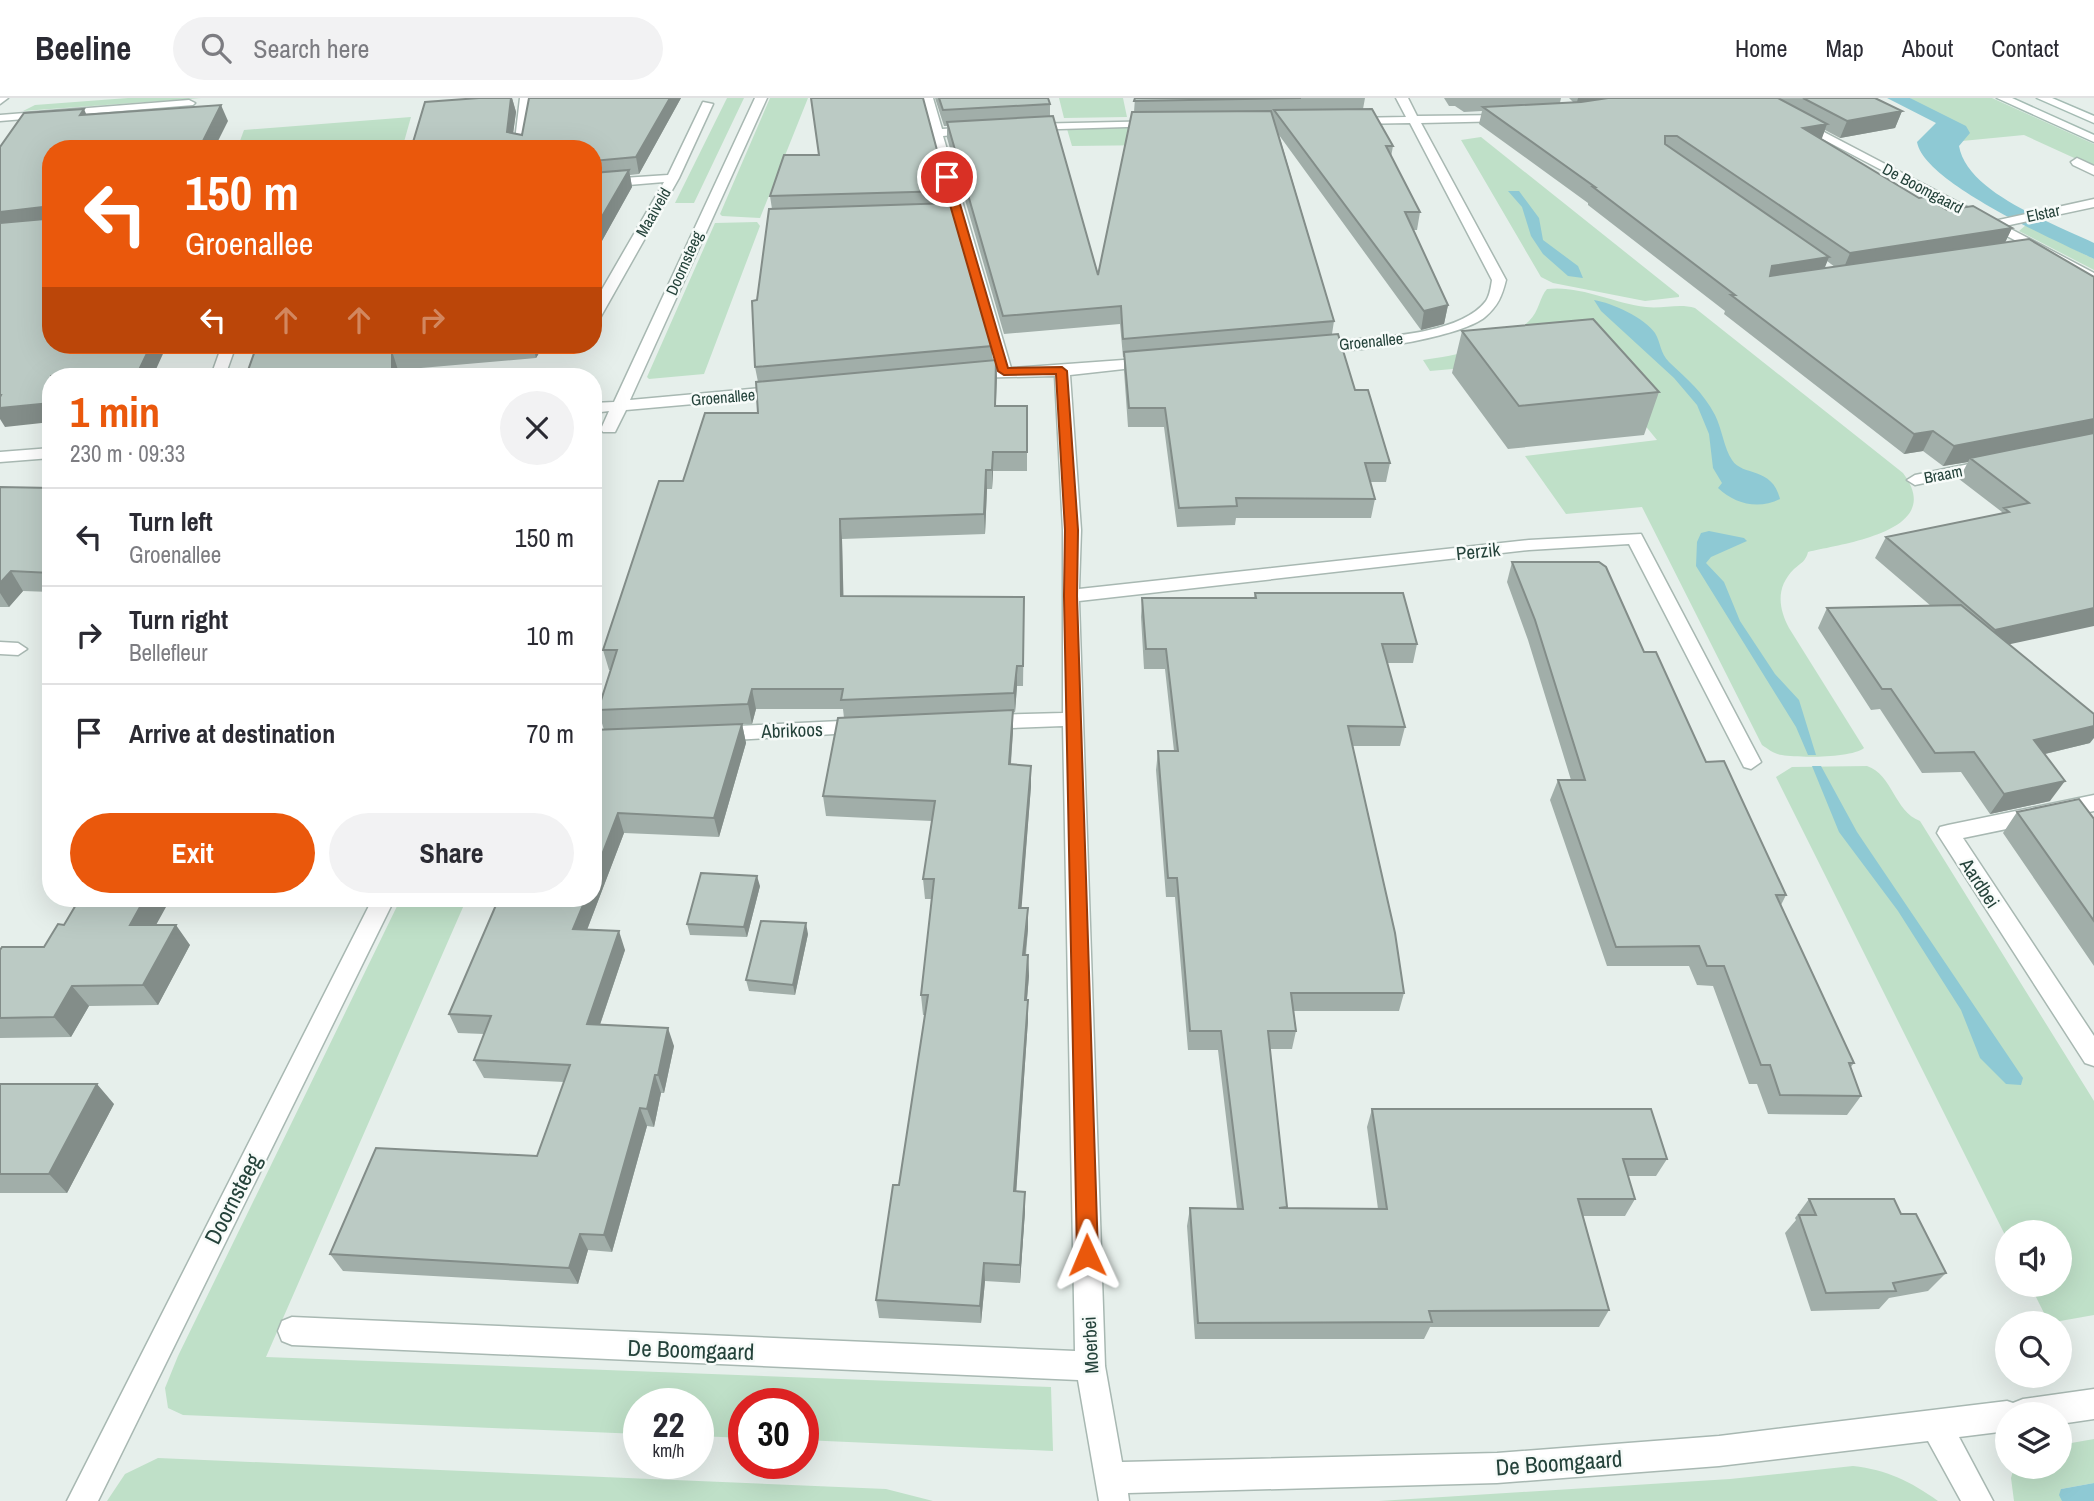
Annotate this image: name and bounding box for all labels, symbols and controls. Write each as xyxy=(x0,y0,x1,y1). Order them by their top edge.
search box xyxy=(173,17,663,80)
text: Beeline xyxy=(35,26,131,70)
icon: search xyxy=(197,29,235,67)
text: Search here xyxy=(253,31,369,66)
text: Home xyxy=(1735,32,1787,64)
text: Map xyxy=(1825,32,1864,64)
text: About xyxy=(1902,32,1953,64)
text: Contact xyxy=(1991,32,2059,64)
pin xyxy=(917,147,977,207)
icon: arrive xyxy=(928,158,966,196)
street label: De Boomgaard xyxy=(1879,158,1967,218)
text: 150 m xyxy=(185,159,299,225)
icon: left xyxy=(70,168,161,259)
street label: Maaiveld xyxy=(630,183,676,241)
street label: Elstar xyxy=(2024,199,2062,227)
text: Groenallee xyxy=(185,222,313,265)
street label: Doornsteeg xyxy=(660,227,708,298)
icon: left xyxy=(194,301,232,339)
icon: ahead xyxy=(267,301,305,339)
icon: ahead xyxy=(340,301,378,339)
icon: right xyxy=(413,301,451,339)
street label: Groenallee xyxy=(1338,327,1404,355)
street label: Groenallee xyxy=(690,383,756,411)
text: 1 min xyxy=(70,384,160,440)
button: close xyxy=(500,391,574,465)
text: 230 m · 09:33 xyxy=(70,438,185,469)
street label: Braam xyxy=(1922,460,1964,488)
text: Turn left xyxy=(129,504,213,539)
icon: left xyxy=(70,518,108,556)
text: 150 m xyxy=(515,520,574,555)
street label: Perzik xyxy=(1455,536,1502,566)
text: Groenallee xyxy=(129,539,221,570)
text: Turn right xyxy=(129,602,228,637)
icon: right xyxy=(70,616,108,654)
text: 10 m xyxy=(527,618,574,653)
text: Bellefleur xyxy=(129,637,208,668)
icon: arrive xyxy=(70,714,108,752)
text: Arrive at destination xyxy=(129,716,335,751)
text: 70 m xyxy=(527,716,574,751)
street label: Abrikoos xyxy=(760,716,823,744)
button: Exit xyxy=(70,813,315,893)
button: Share xyxy=(329,813,574,893)
street label: Aardbei xyxy=(1954,852,2006,913)
street label: Doornsteeg xyxy=(197,1148,269,1249)
position arrow xyxy=(1050,1218,1124,1292)
map controls xyxy=(1995,1220,2072,1479)
button: sound xyxy=(1995,1220,2072,1297)
button: search xyxy=(1995,1311,2072,1388)
street label: Moerbei xyxy=(1076,1316,1104,1374)
street label: De Boomgaard xyxy=(627,1332,755,1367)
speed limit sign: 30 xyxy=(728,1388,819,1479)
text: 22 xyxy=(653,1401,684,1448)
button: layers xyxy=(1995,1402,2072,1479)
text: km/h xyxy=(653,1438,685,1463)
street label: De Boomgaard xyxy=(1495,1443,1623,1482)

